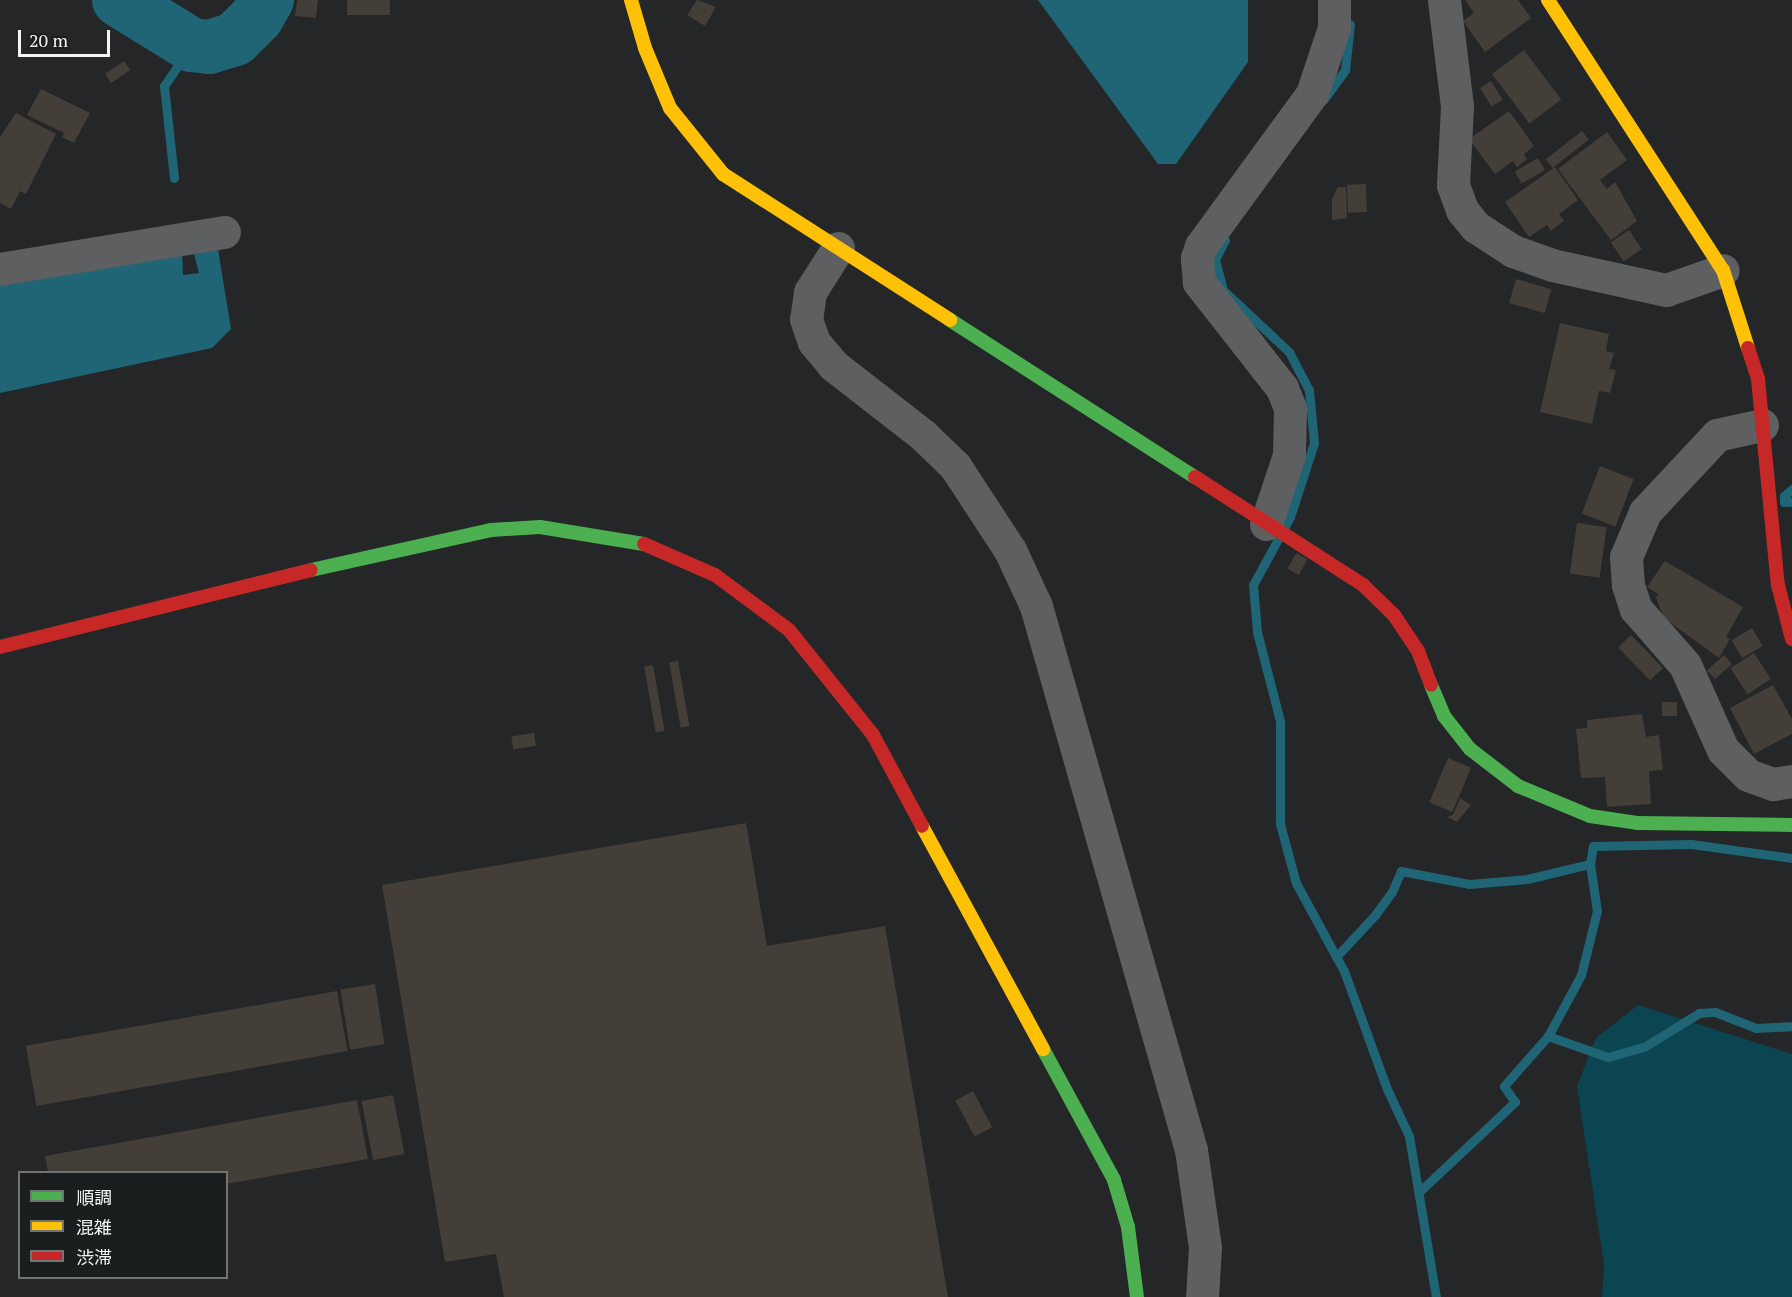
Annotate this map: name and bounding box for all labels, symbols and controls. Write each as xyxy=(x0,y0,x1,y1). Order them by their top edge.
scale bar xyxy=(21,18,112,56)
text: 20 m xyxy=(29,28,68,52)
legend xyxy=(18,1171,228,1279)
text: 順調 xyxy=(76,1185,112,1209)
text: 混雑 xyxy=(76,1215,112,1239)
text: 渋滞 xyxy=(76,1245,112,1269)

